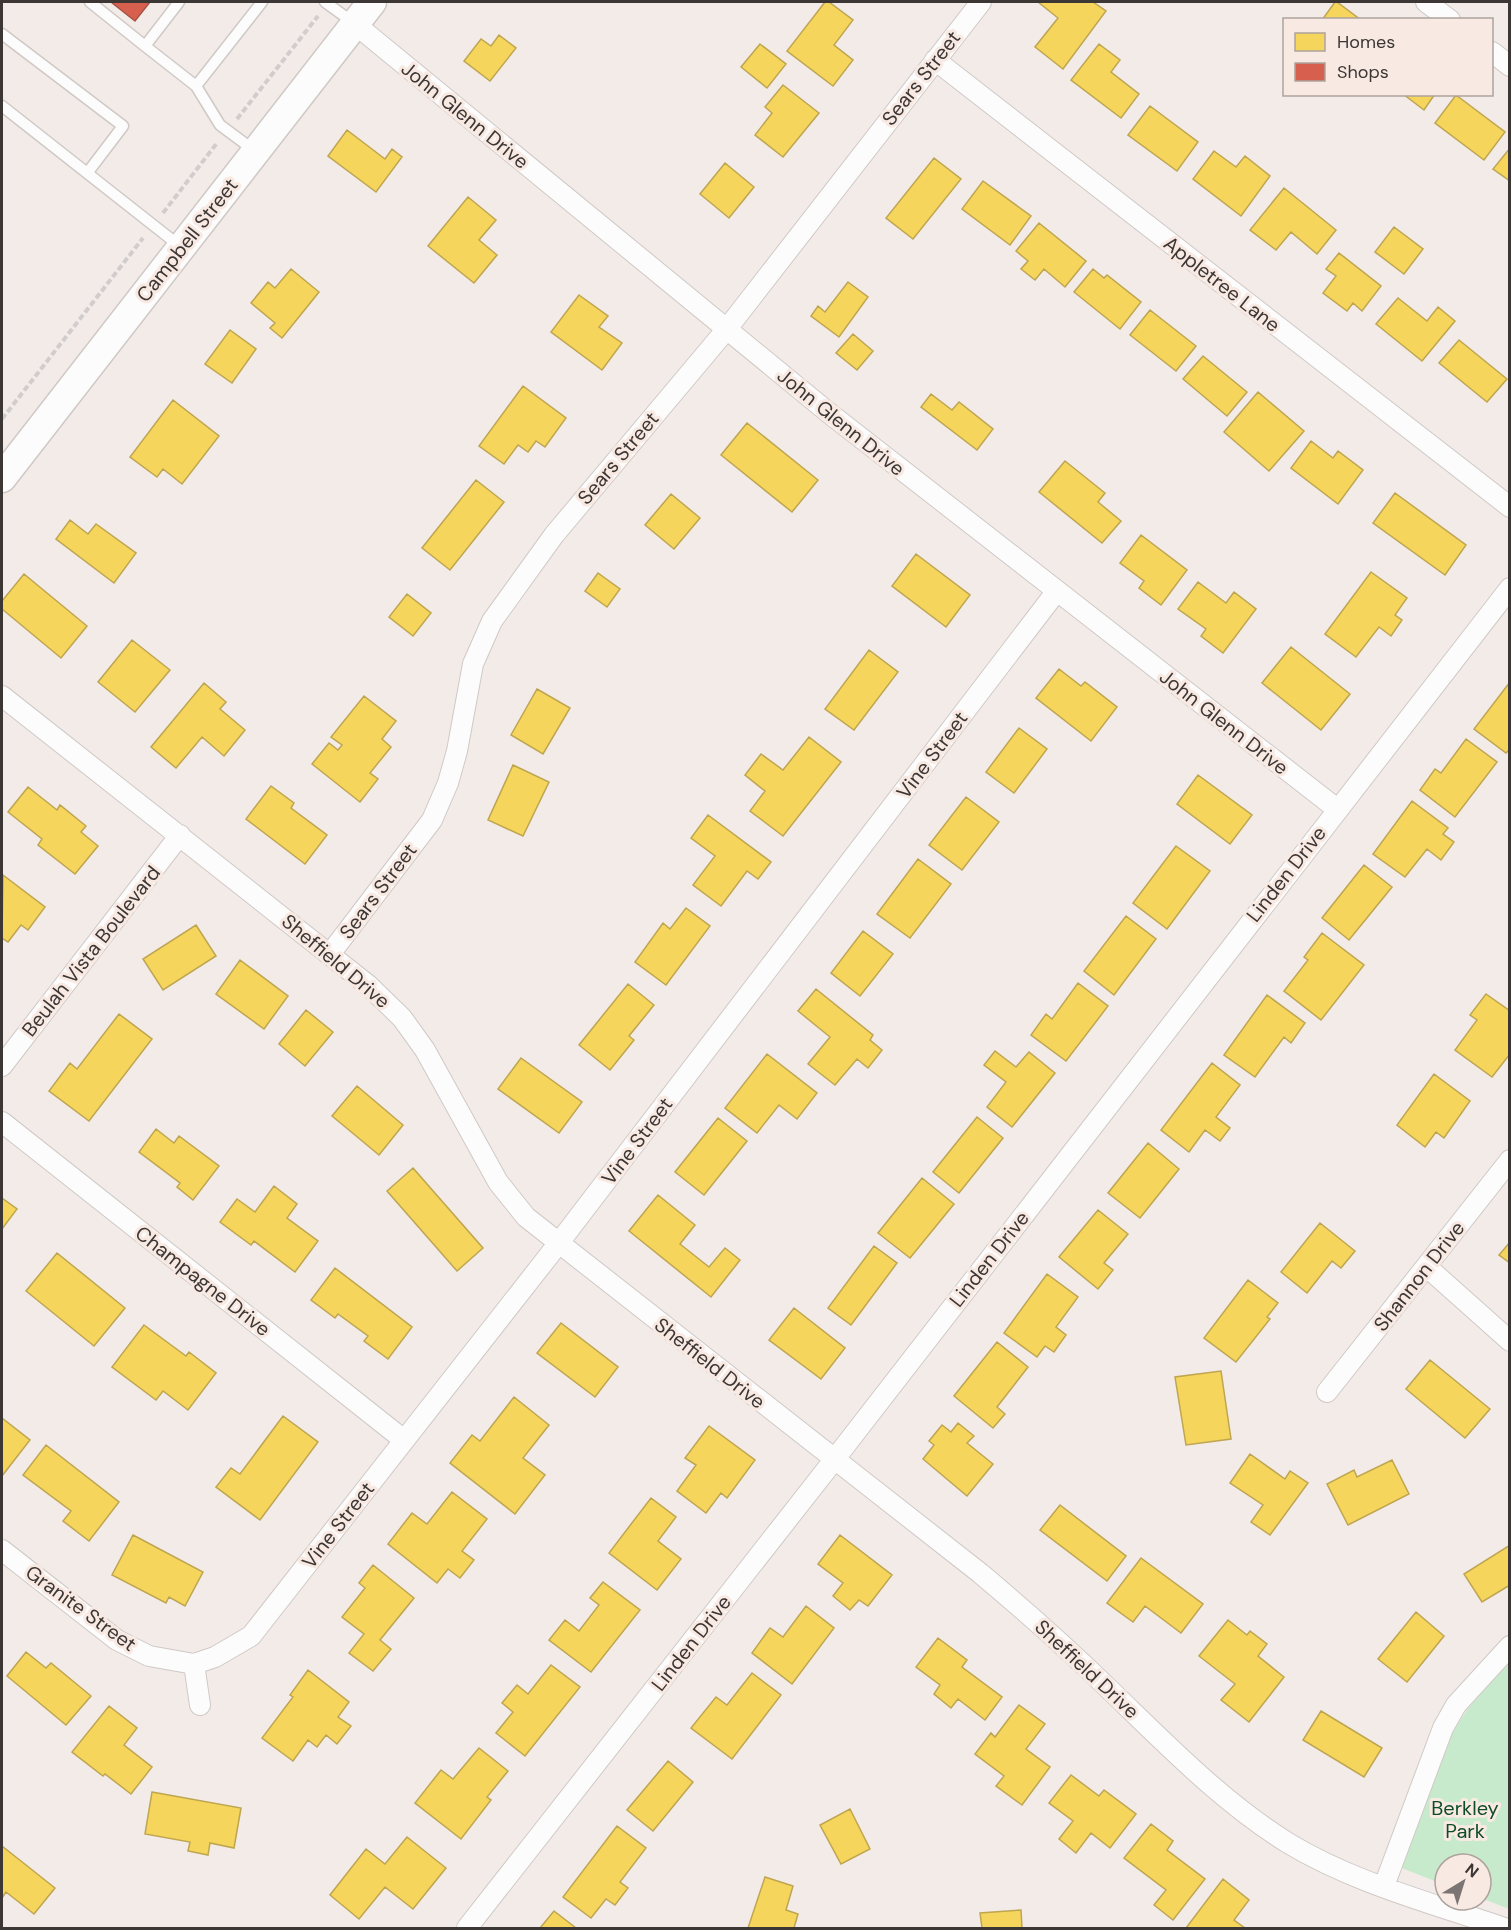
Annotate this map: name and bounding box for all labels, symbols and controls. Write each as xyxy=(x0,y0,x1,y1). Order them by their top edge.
legend xyxy=(1283,18,1493,96)
street label: Sears Street xyxy=(876,25,966,131)
text: Homes xyxy=(1337,30,1395,54)
street label: John Glenn Drive xyxy=(396,56,534,174)
text: Shops xyxy=(1337,60,1389,84)
street label: Campbell Street xyxy=(130,173,244,307)
street label: Appletree Lane xyxy=(1158,230,1286,338)
street label: John Glenn Drive xyxy=(772,363,910,481)
street label: Sears Street xyxy=(572,406,664,510)
street label: John Glenn Drive xyxy=(1154,663,1294,781)
street label: Vine Street xyxy=(891,706,973,804)
street label: Linden Drive xyxy=(1240,821,1332,927)
street label: Sears Street xyxy=(334,838,423,944)
street label: Beulah Vista Boulevard xyxy=(16,860,166,1042)
street label: Sheffield Drive xyxy=(276,908,396,1014)
street label: Vine Street xyxy=(596,1092,678,1190)
street label: Linden Drive xyxy=(943,1206,1035,1312)
street label: Shannon Drive xyxy=(1368,1216,1470,1336)
street label: Champagne Drive xyxy=(130,1220,276,1342)
street label: Sheffield Drive xyxy=(649,1312,771,1414)
street label: Vine Street xyxy=(296,1476,380,1574)
street label: Granite Street xyxy=(21,1559,142,1657)
street label: Linden Drive xyxy=(645,1590,737,1696)
street label: Sheffield Drive xyxy=(1029,1614,1145,1724)
park label: Berkley Park xyxy=(1431,1795,1499,1844)
north arrow xyxy=(1433,1852,1493,1912)
text: N xyxy=(1461,1859,1483,1882)

